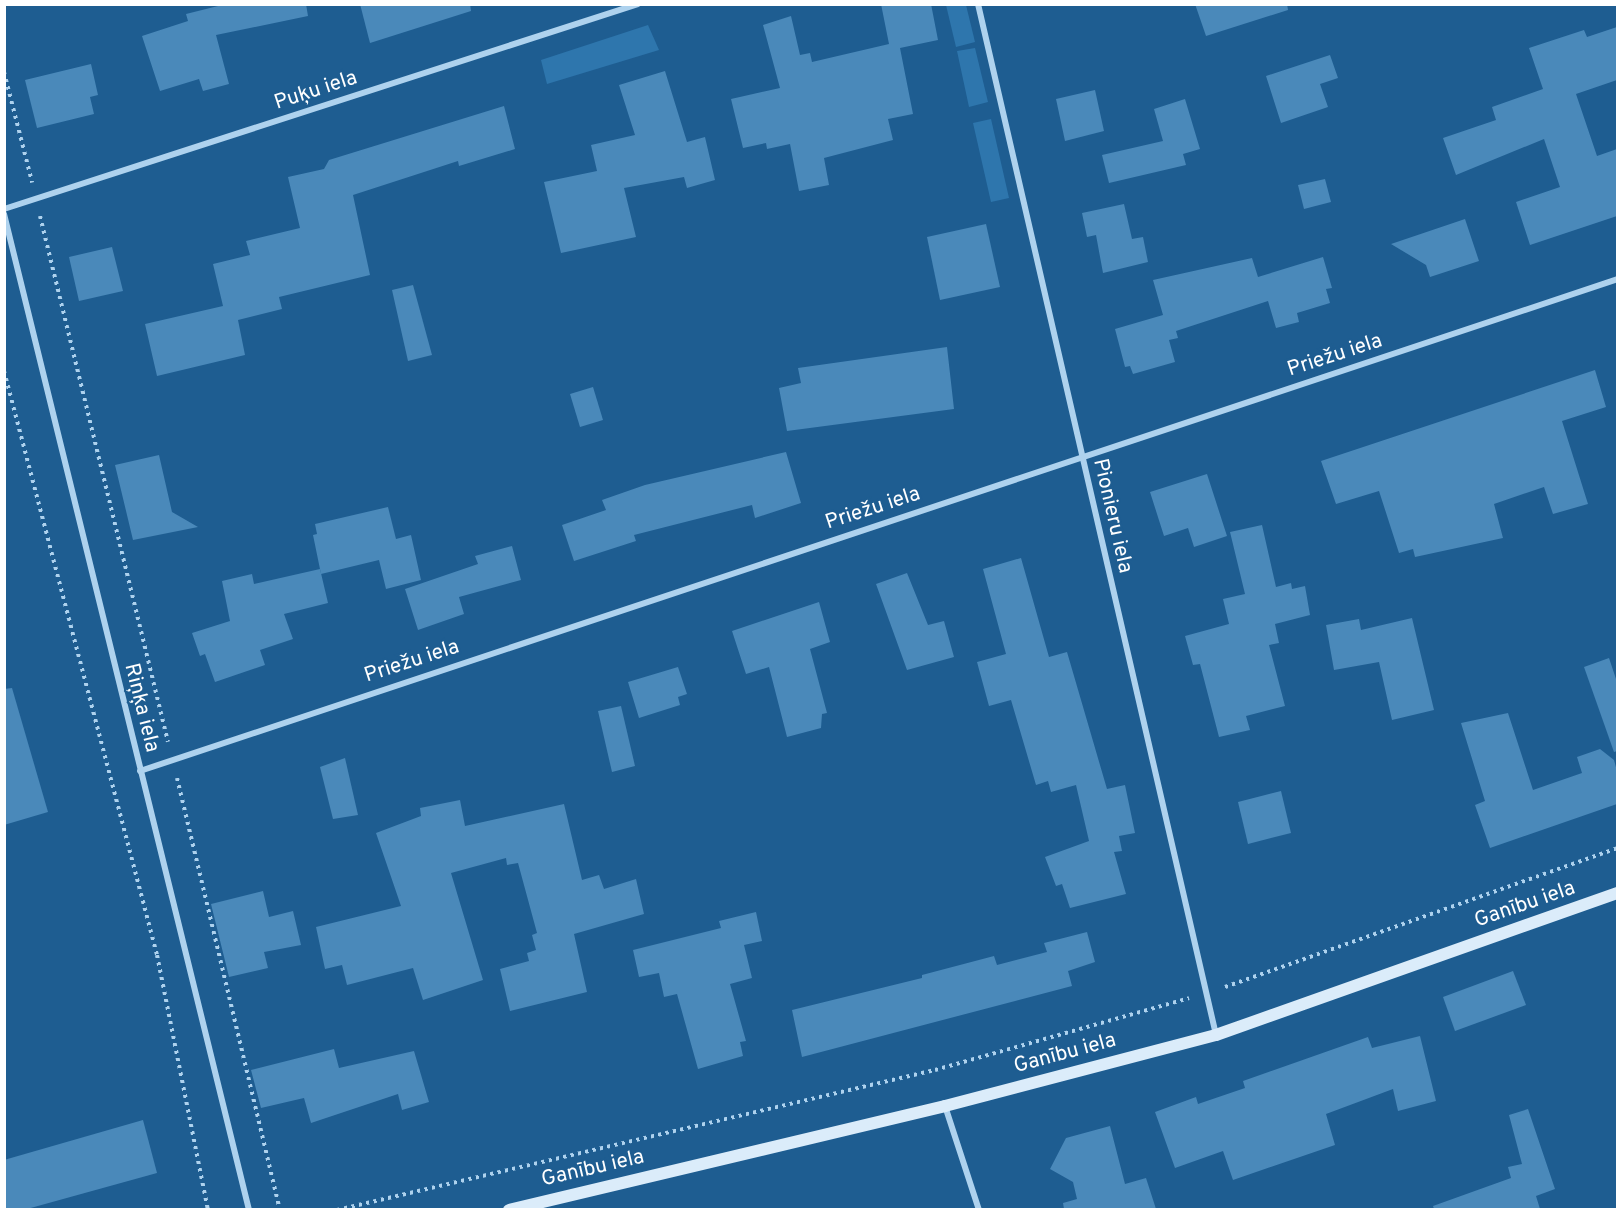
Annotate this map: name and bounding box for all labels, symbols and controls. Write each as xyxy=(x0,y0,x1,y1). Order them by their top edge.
street label: Puķu iela xyxy=(271,66,361,116)
street label: Priežu iela xyxy=(1284,329,1386,383)
street label: Pionieru iela xyxy=(1087,456,1137,576)
street label: Priežu iela xyxy=(822,482,924,536)
street label: Priežu iela xyxy=(361,635,463,689)
street label: Riņķa iela xyxy=(118,661,164,755)
street label: Ganību iela xyxy=(1471,876,1579,934)
street label: Ganību iela xyxy=(1011,1028,1119,1080)
street label: Ganību iela xyxy=(539,1145,647,1193)

